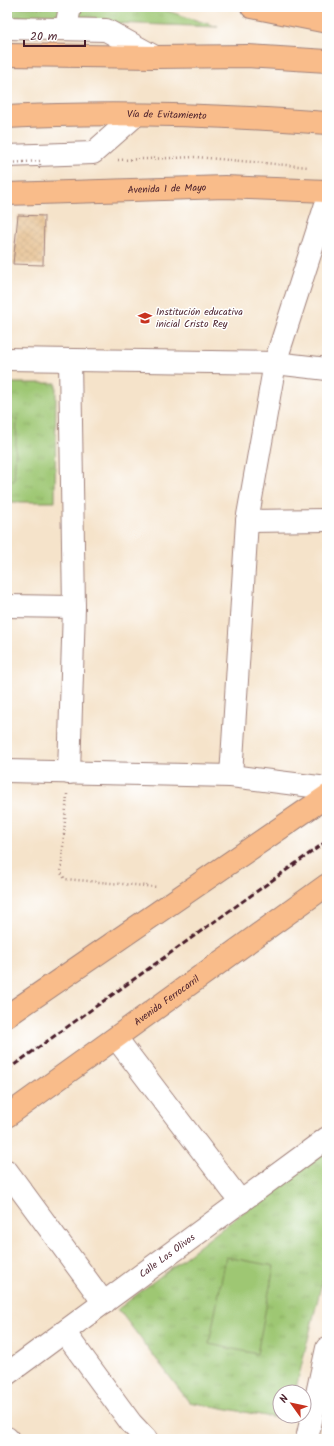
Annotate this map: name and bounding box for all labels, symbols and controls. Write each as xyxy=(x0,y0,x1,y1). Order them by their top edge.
scale bar xyxy=(24,22,85,48)
text: 20 m xyxy=(30,27,58,46)
street label: Vía de Evitamiento xyxy=(127,106,208,124)
street label: Avenida 1 de Mayo xyxy=(127,180,207,198)
place label: Institución educativa inicial Cristo Rey xyxy=(156,304,243,332)
school or university icon: Institución educativa inicial Cristo Rey xyxy=(137,310,153,326)
street label: Avenida Ferrocarril xyxy=(131,971,203,1030)
street label: Calle Los Olivos xyxy=(136,1229,199,1282)
north arrow xyxy=(272,1384,312,1424)
text: N xyxy=(275,1391,294,1407)

